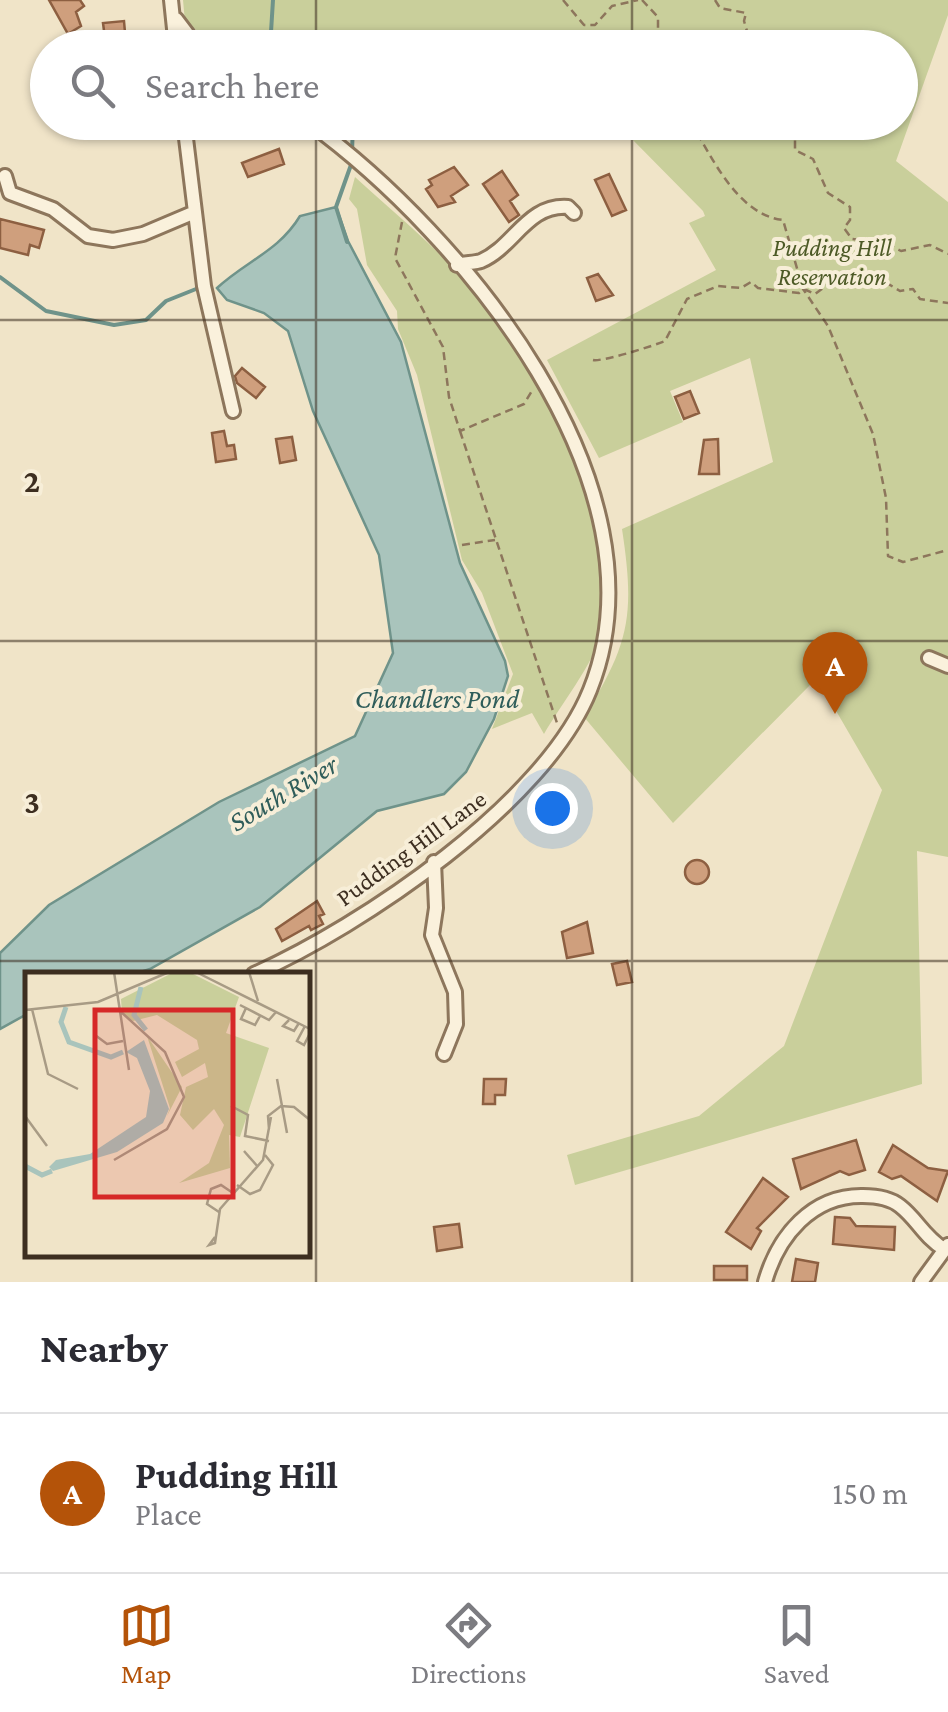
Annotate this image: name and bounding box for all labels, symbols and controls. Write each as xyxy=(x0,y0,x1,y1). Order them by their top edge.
search box xyxy=(30,30,918,140)
icon: search xyxy=(65,58,120,113)
text: Search here xyxy=(145,64,319,106)
park label: Pudding Hill Reservation xyxy=(772,234,892,290)
text: 2 xyxy=(24,463,40,499)
pin: A xyxy=(802,632,868,714)
water label: Chandlers Pond xyxy=(355,683,520,714)
water label: South River xyxy=(223,748,344,837)
your location xyxy=(527,783,578,834)
text: 3 xyxy=(24,784,40,820)
street label: Pudding Hill Lane xyxy=(331,785,492,912)
inset map xyxy=(25,972,310,1257)
text: Nearby xyxy=(40,1324,168,1371)
text: Pudding Hill xyxy=(135,1454,338,1496)
text: A xyxy=(63,1475,82,1511)
text: 150 m xyxy=(832,1475,908,1511)
text: Place xyxy=(135,1496,201,1532)
tab: Map xyxy=(119,1598,174,1689)
tab: Directions xyxy=(411,1598,527,1689)
tab: Saved xyxy=(764,1598,829,1689)

